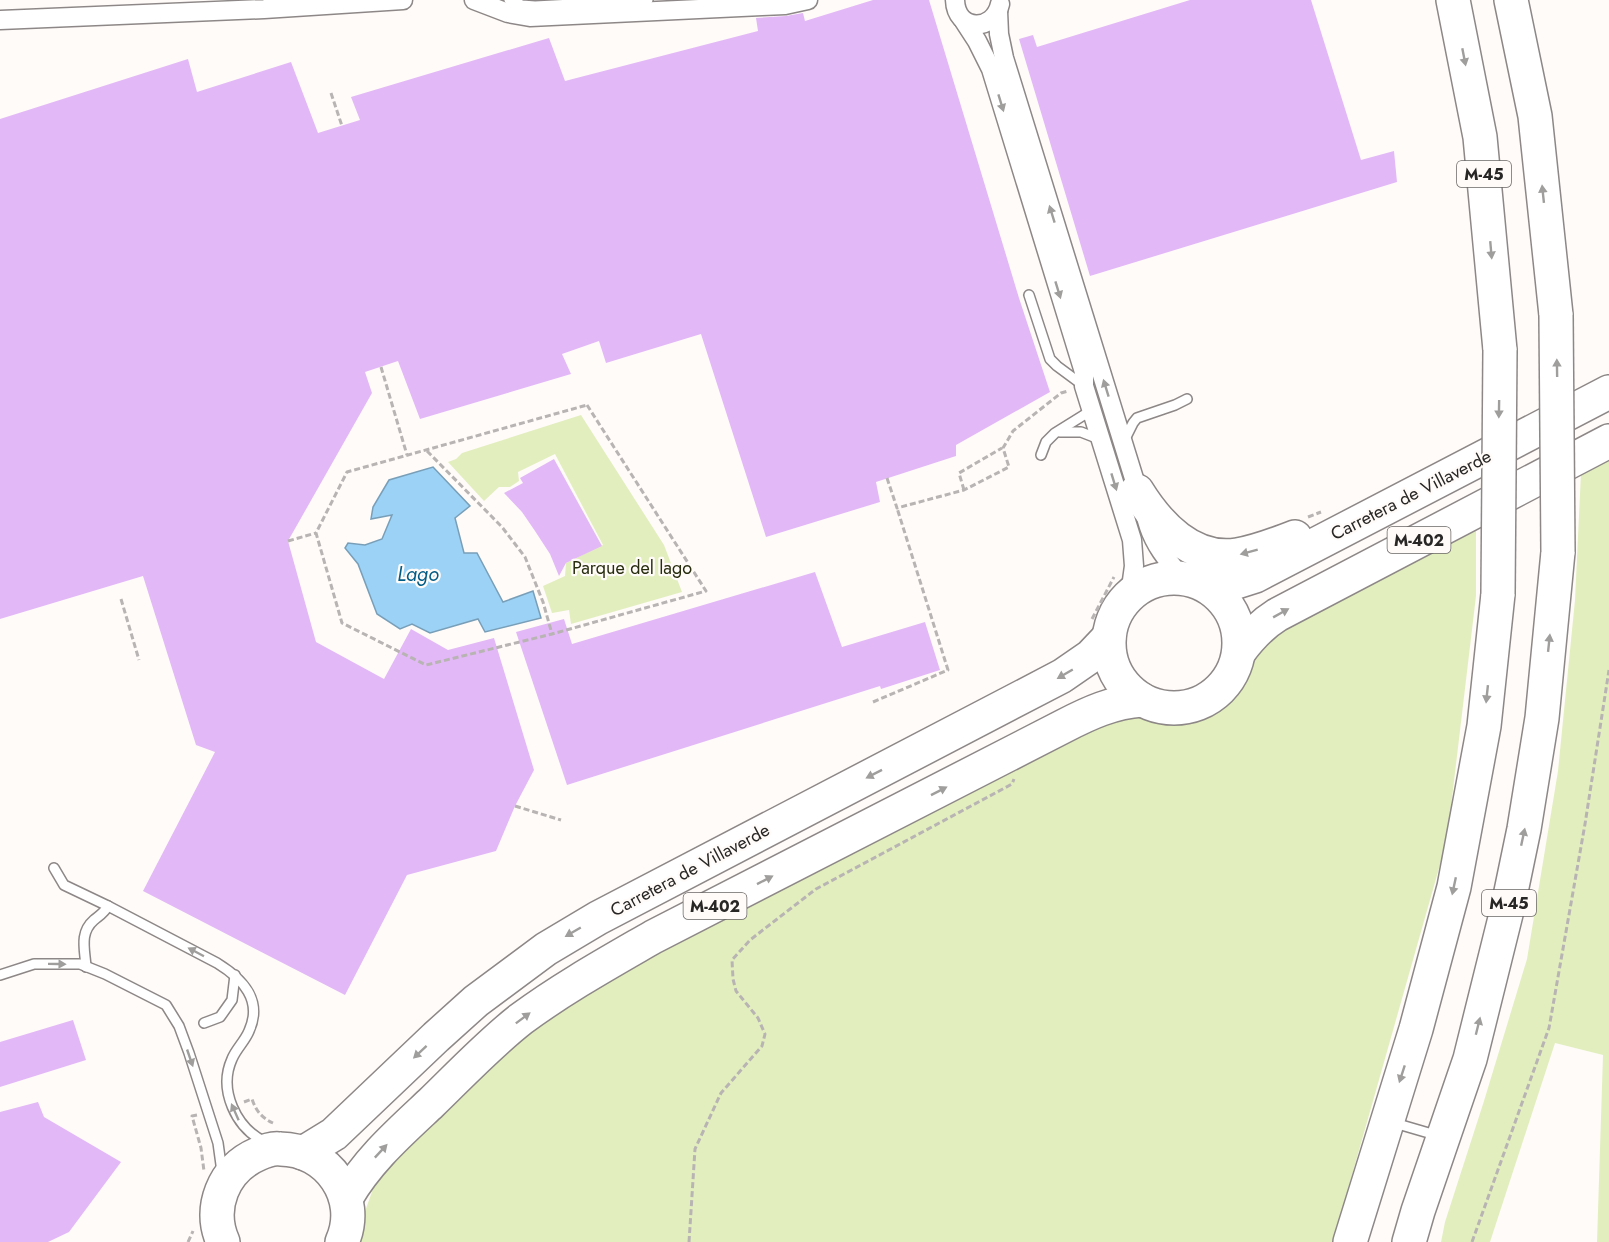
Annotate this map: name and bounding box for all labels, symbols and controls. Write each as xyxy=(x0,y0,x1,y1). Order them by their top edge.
one-way arrow xyxy=(1460,48,1469,67)
one-way arrow xyxy=(997,95,1006,113)
road number: M-45 xyxy=(1457,161,1511,187)
one-way arrow xyxy=(1538,185,1548,204)
one-way arrow xyxy=(1047,205,1056,223)
one-way arrow xyxy=(1486,241,1496,260)
one-way arrow xyxy=(1054,281,1063,299)
one-way arrow xyxy=(1552,359,1562,378)
one-way arrow xyxy=(1101,379,1110,397)
one-way arrow xyxy=(1495,399,1504,418)
street label: Carretera de Villaverde xyxy=(1326,443,1496,547)
one-way arrow xyxy=(1110,473,1120,491)
road number: M-402 xyxy=(1388,527,1450,553)
one-way arrow xyxy=(1240,547,1259,557)
park label: Parque del lago xyxy=(572,555,692,581)
water label: Lago xyxy=(397,560,439,589)
one-way arrow xyxy=(1273,608,1290,618)
one-way arrow xyxy=(1544,634,1554,653)
one-way arrow xyxy=(1056,669,1073,679)
one-way arrow xyxy=(1482,684,1492,703)
one-way arrow xyxy=(865,769,882,779)
one-way arrow xyxy=(930,786,947,795)
street label: Carretera de Villaverde xyxy=(606,817,774,923)
one-way arrow xyxy=(1519,827,1528,846)
one-way arrow xyxy=(757,875,774,885)
one-way arrow xyxy=(1449,876,1458,895)
road number: M-45 xyxy=(1482,890,1536,916)
road number: M-402 xyxy=(684,893,746,919)
one-way arrow xyxy=(564,927,581,937)
one-way arrow xyxy=(188,947,205,957)
one-way arrow xyxy=(47,959,66,969)
one-way arrow xyxy=(516,1013,531,1025)
one-way arrow xyxy=(1474,1017,1484,1036)
one-way arrow xyxy=(413,1044,427,1058)
one-way arrow xyxy=(186,1049,196,1067)
one-way arrow xyxy=(1397,1065,1407,1083)
one-way arrow xyxy=(231,1103,240,1120)
one-way arrow xyxy=(374,1144,387,1159)

